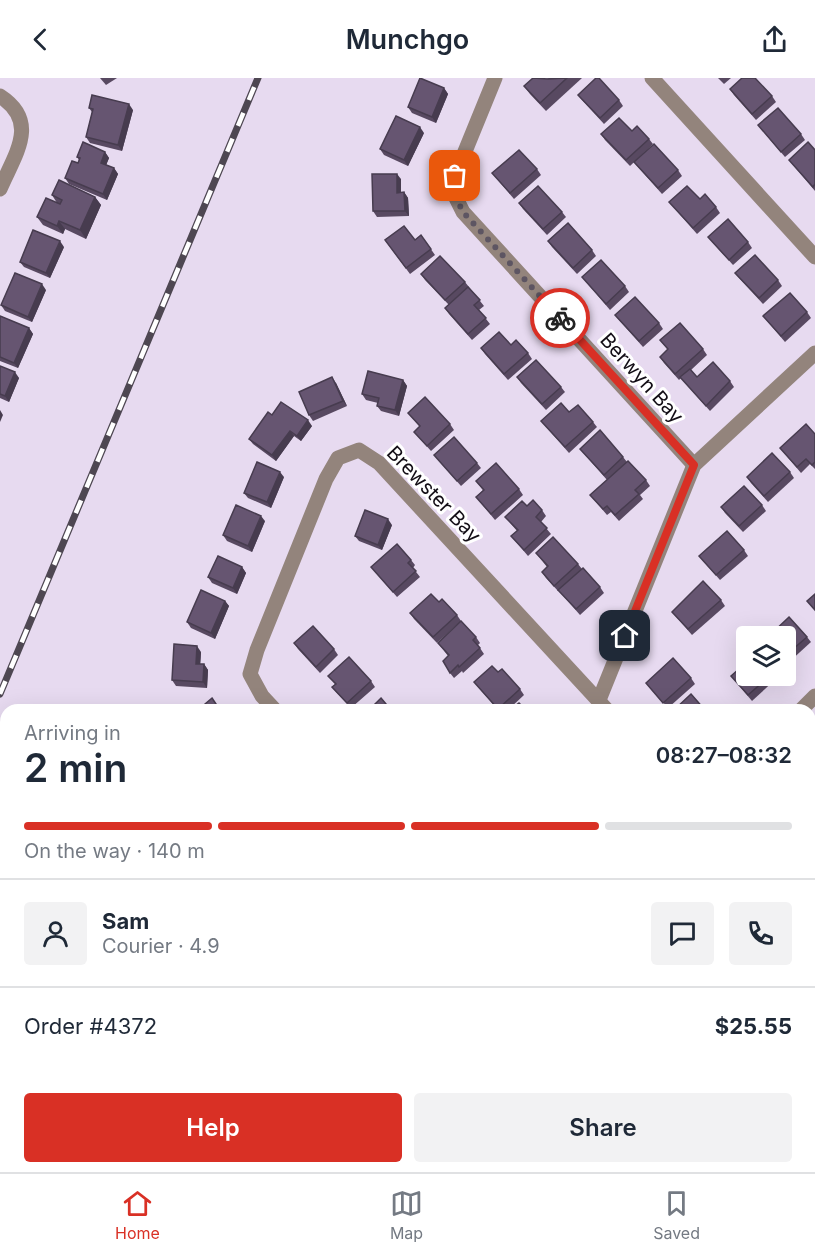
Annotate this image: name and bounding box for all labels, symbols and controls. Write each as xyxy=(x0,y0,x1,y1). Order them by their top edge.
icon: back xyxy=(24,23,57,56)
text: Munchgo xyxy=(346,23,469,56)
icon: share xyxy=(758,23,791,56)
pin xyxy=(429,150,480,201)
icon: bag xyxy=(438,159,471,192)
courier xyxy=(530,288,590,348)
icon: bike xyxy=(544,302,577,335)
street label: Berwyn Bay xyxy=(595,328,689,428)
street label: Brewster Bay xyxy=(382,441,486,547)
pin xyxy=(599,610,650,661)
icon: home xyxy=(608,619,641,652)
map controls xyxy=(736,626,796,686)
button: layers xyxy=(736,626,796,686)
text: Arriving in xyxy=(24,721,121,745)
text: 08:27–08:32 xyxy=(656,742,792,768)
text: 2 min xyxy=(24,744,127,791)
text: On the way · 140 m xyxy=(24,839,205,863)
button: person xyxy=(24,902,87,965)
button: chat xyxy=(651,902,714,965)
button: phone xyxy=(729,902,792,965)
text: Sam xyxy=(102,908,149,934)
text: Courier · 4.9 xyxy=(102,934,220,958)
text: Order #4372 xyxy=(24,1013,157,1039)
text: $25.55 xyxy=(715,1013,792,1039)
button: Help xyxy=(24,1093,402,1162)
button: Share xyxy=(414,1093,792,1162)
tab: Home xyxy=(115,1187,160,1243)
tab: Map xyxy=(390,1187,423,1243)
tab: Saved xyxy=(653,1187,700,1243)

